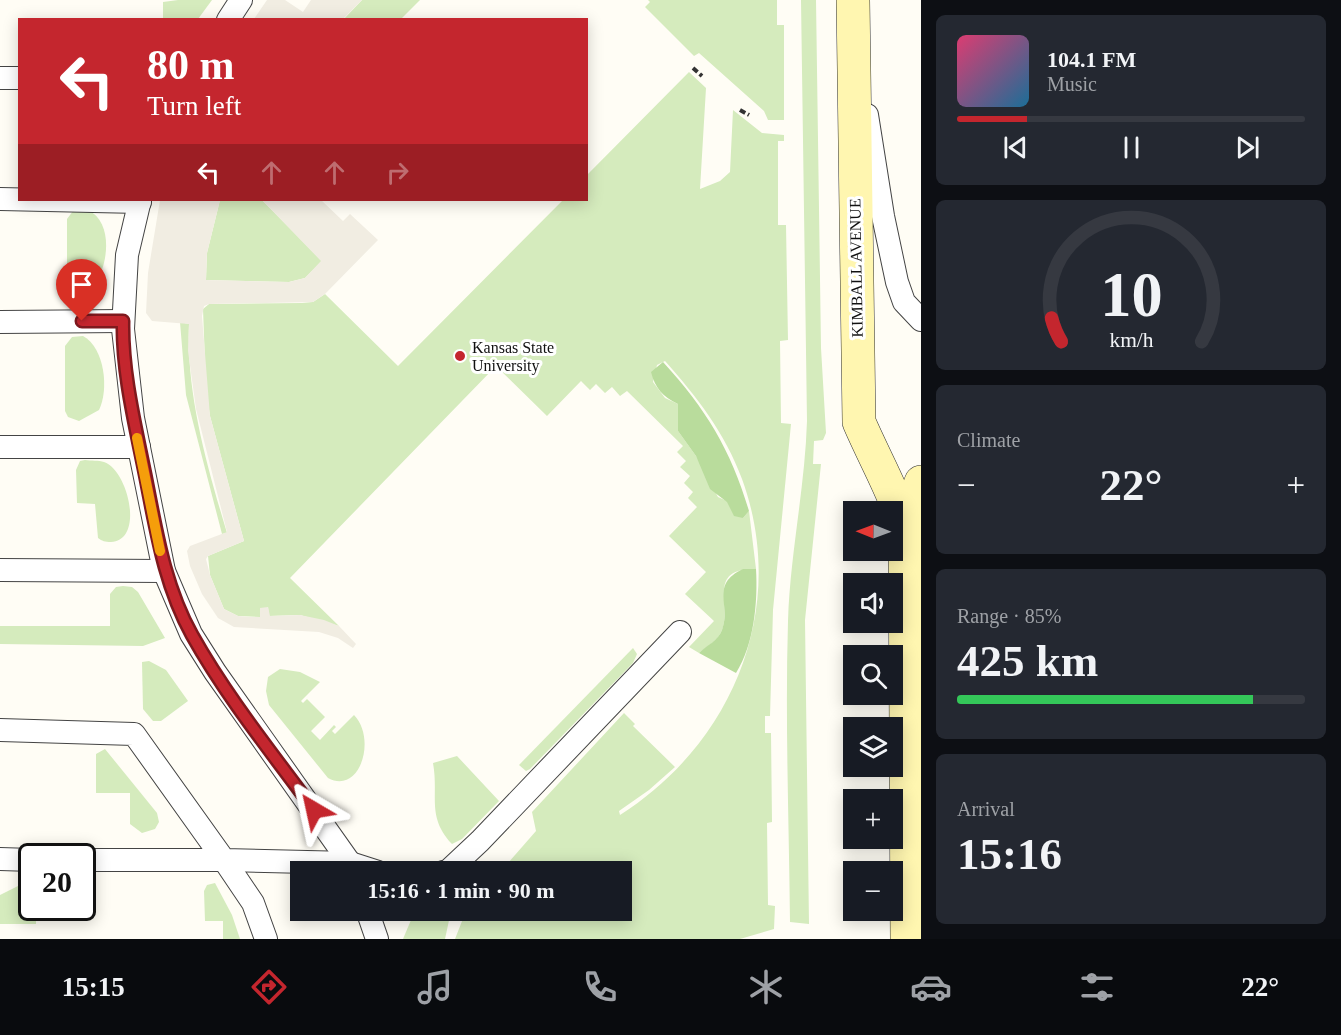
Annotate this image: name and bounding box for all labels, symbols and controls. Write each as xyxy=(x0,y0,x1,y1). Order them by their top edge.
icon: left xyxy=(48,42,126,120)
text: 80 m xyxy=(147,42,235,88)
text: 104.1 FM xyxy=(1047,47,1136,72)
text: Music xyxy=(1047,73,1097,95)
text: Turn left xyxy=(147,91,241,121)
icon: previous xyxy=(999,131,1032,164)
icon: pause xyxy=(1115,131,1148,164)
icon: next xyxy=(1231,131,1264,164)
icon: left xyxy=(192,156,225,189)
icon: ahead xyxy=(255,156,288,189)
icon: ahead xyxy=(318,156,351,189)
icon: right xyxy=(381,156,414,189)
street label: KIMBALL AVENUE xyxy=(846,198,866,338)
pin xyxy=(56,259,107,321)
text: 10 xyxy=(1100,260,1162,329)
icon: arrive xyxy=(65,268,98,301)
text: km/h xyxy=(1109,328,1153,352)
place label: Kansas State University xyxy=(472,339,554,375)
marker: Kansas State University xyxy=(453,349,467,363)
text: Climate xyxy=(957,429,1020,451)
text: 22° xyxy=(1100,460,1163,510)
text: − xyxy=(957,467,976,503)
text: + xyxy=(1286,467,1305,503)
north arrow xyxy=(843,501,903,561)
map controls xyxy=(843,501,903,921)
button: sound xyxy=(843,573,903,633)
text: Range · 85% xyxy=(957,605,1061,627)
text: 425 km xyxy=(957,636,1098,686)
button: search xyxy=(843,645,903,705)
button: layers xyxy=(843,717,903,777)
position arrow xyxy=(282,778,346,842)
button: + xyxy=(843,789,903,849)
text: Arrival xyxy=(957,798,1015,820)
text: 15:16 xyxy=(957,829,1062,879)
speed limit sign: 20 xyxy=(18,843,96,921)
button: − xyxy=(843,861,903,921)
text: 15:16 · 1 min · 90 m xyxy=(368,878,555,903)
icon: directions xyxy=(248,966,290,1008)
icon: music xyxy=(414,966,456,1008)
icon: phone xyxy=(579,966,621,1008)
icon: climate xyxy=(745,966,787,1008)
icon: car xyxy=(910,966,952,1008)
icon: filters xyxy=(1076,966,1118,1008)
text: 15:15 xyxy=(62,972,125,1002)
text: 22° xyxy=(1241,972,1279,1002)

